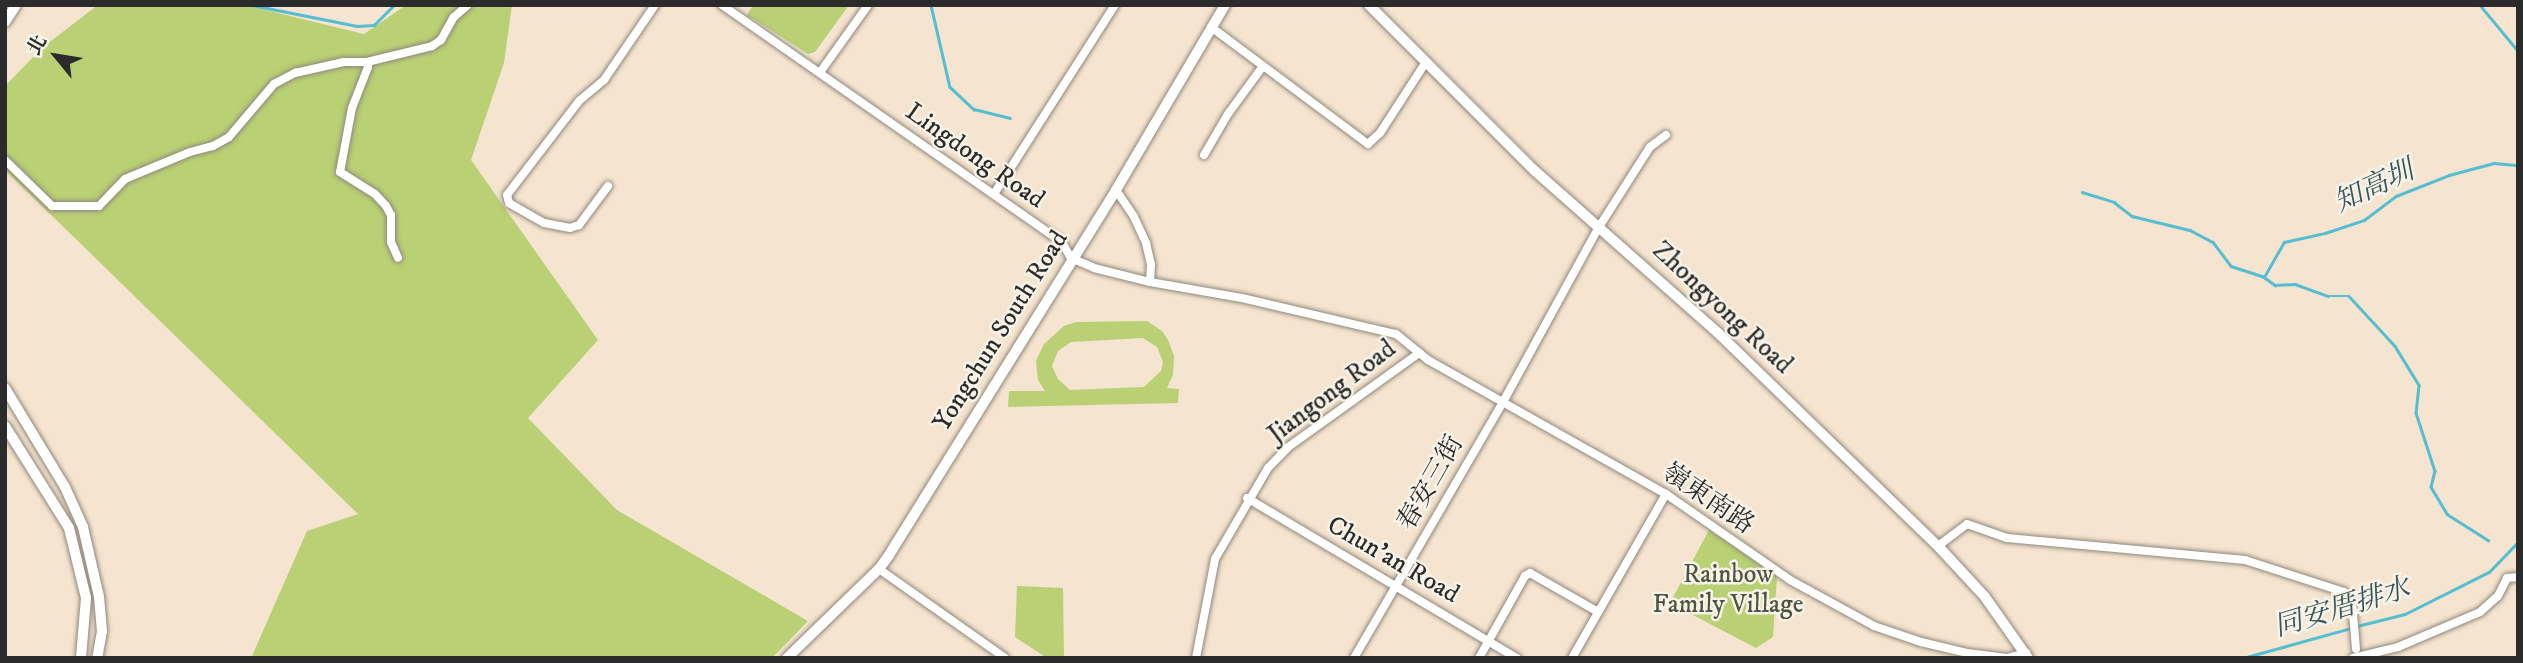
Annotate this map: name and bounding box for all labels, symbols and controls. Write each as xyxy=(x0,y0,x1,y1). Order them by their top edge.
north arrow xyxy=(21,21,91,91)
text: 北 xyxy=(23,31,52,59)
street label: Lingdong Road xyxy=(899,96,1051,216)
water label: 知高圳 xyxy=(2329,154,2419,220)
street label: Yongchun South Road xyxy=(927,225,1075,437)
street label: Zhongyong Road xyxy=(1646,235,1798,381)
street label: Jiangong Road xyxy=(1262,334,1402,450)
street label: 春安三街 xyxy=(1391,430,1471,536)
street label: 嶺東南路 xyxy=(1656,457,1760,541)
street label: Chun’an Road xyxy=(1321,510,1465,610)
park label: Rainbow Family Village xyxy=(1653,559,1803,620)
water label: 同安厝排水 xyxy=(2270,571,2414,645)

